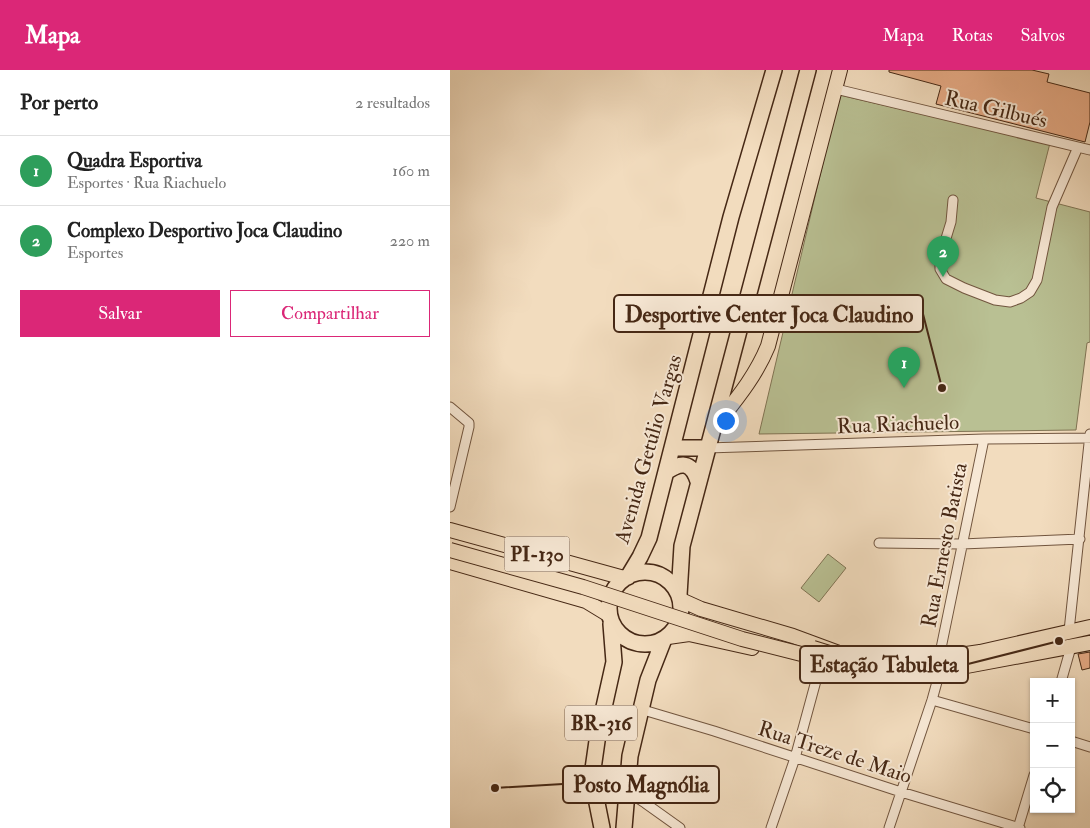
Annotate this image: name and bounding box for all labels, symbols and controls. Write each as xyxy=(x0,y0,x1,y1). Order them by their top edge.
text: Mapa xyxy=(25,20,80,51)
text: Mapa xyxy=(883,24,924,47)
text: Rotas xyxy=(952,24,993,47)
text: Salvos xyxy=(1021,24,1065,47)
street label: Rua Gilbués xyxy=(942,85,1050,134)
text: Por perto xyxy=(20,89,98,116)
text: 2 resultados xyxy=(355,93,430,113)
text: Quadra Esportiva xyxy=(67,149,202,173)
text: 1 xyxy=(33,161,39,181)
text: 160 m xyxy=(392,161,430,181)
text: Esportes · Rua Riachuelo xyxy=(67,173,226,193)
text: Complexo Desportivo Joca Claudino xyxy=(67,219,342,243)
text: 2 xyxy=(32,231,40,251)
text: 220 m xyxy=(390,231,430,251)
pin: 2 xyxy=(927,236,959,277)
text: Esportes xyxy=(67,243,123,263)
button: Salvar xyxy=(20,290,220,337)
button: Compartilhar xyxy=(230,290,430,337)
callout: Desportive Center Joca Claudino xyxy=(614,295,923,332)
text: Desportive Center Joca Claudino xyxy=(625,301,914,330)
pin: 1 xyxy=(888,347,920,388)
street label: Avenida Getúlio Vargas xyxy=(608,352,688,548)
your location xyxy=(713,408,739,434)
street label: Rua Riachuelo xyxy=(836,409,960,440)
street label: Rua Ernesto Batista xyxy=(915,460,974,630)
road number: PI-130 xyxy=(504,536,570,572)
callout: Estação Tabuleta xyxy=(800,646,968,683)
text: Estação Tabuleta xyxy=(810,651,959,679)
map controls xyxy=(1030,678,1075,813)
button: + xyxy=(1030,678,1075,723)
road number: BR-316 xyxy=(565,706,637,740)
street label: Rua Treze de Maio xyxy=(755,715,915,790)
button: − xyxy=(1030,723,1075,768)
callout: Posto Magnólia xyxy=(563,766,719,803)
button: locate xyxy=(1030,768,1075,813)
text: Posto Magnólia xyxy=(573,771,710,800)

